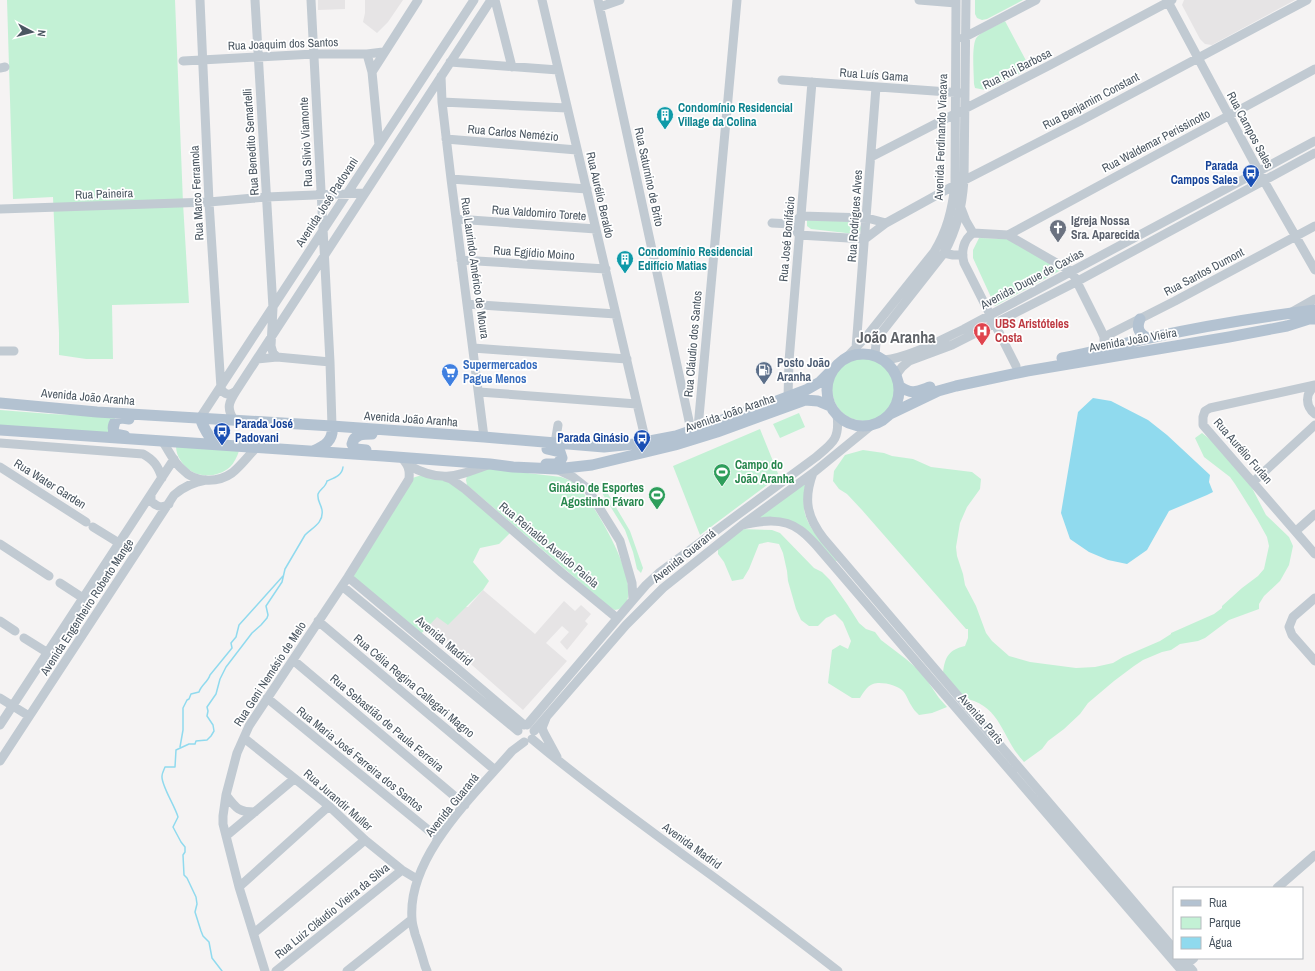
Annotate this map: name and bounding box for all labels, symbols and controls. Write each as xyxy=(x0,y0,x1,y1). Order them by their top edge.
north arrow xyxy=(12,12,52,52)
text: N xyxy=(35,29,49,37)
street label: Rua Joaquim dos Santos xyxy=(228,34,339,54)
street label: Rua Rui Barbosa xyxy=(980,44,1055,93)
street label: Rua Luís Gama xyxy=(839,65,909,85)
street label: Rua Benjamim Constant xyxy=(1040,69,1142,133)
street label: Avenida Ferdinando Viacava xyxy=(931,73,951,202)
street label: Rua Benedito Semartelli xyxy=(239,88,263,196)
street label: Rua Campos Sales xyxy=(1223,89,1277,171)
street label: Rua Sílvio Viamonte xyxy=(296,97,316,187)
place label: Condomínio Residencial Village da Colina xyxy=(678,100,793,130)
building icon: Condomínio Residencial Village da Colina xyxy=(655,105,675,130)
street label: Rua Waldemar Perissinotto xyxy=(1099,106,1213,176)
street label: Rua Carlos Nemézio xyxy=(467,121,559,145)
street label: Rua Saturnino de Brito xyxy=(631,126,667,228)
street label: Rua Marco Ferramola xyxy=(186,145,207,241)
street label: Rua Aurélio Beraldo xyxy=(582,150,618,240)
street label: Avenida José Padovani xyxy=(291,154,362,251)
place label: Parada Campos Sales xyxy=(1171,158,1239,188)
bus stop icon: Parada Campos Sales xyxy=(1241,163,1261,188)
street label: Rua Rodrigues Alves xyxy=(844,169,866,263)
street label: Rua Paineira xyxy=(75,185,134,203)
street label: Rua Laurindo Américo de Moura xyxy=(457,196,493,340)
street label: Rua José Bonifácio xyxy=(775,196,799,282)
street label: Rua Valdomiro Torete xyxy=(491,202,587,224)
place label: Igreja Nossa Sra. Aparecida xyxy=(1071,213,1140,243)
church icon: Igreja Nossa Sra. Aparecida xyxy=(1048,218,1068,243)
street label: Rua Egjídio Moino xyxy=(493,242,575,264)
place label: Condomínio Residencial Edifício Matias xyxy=(638,244,753,274)
street label: Rua Santos Dumont xyxy=(1161,244,1247,300)
street label: Avenida Duque de Caxias xyxy=(977,245,1086,313)
building icon: Condomínio Residencial Edifício Matias xyxy=(615,249,635,274)
street label: Rua Cláudio dos Santos xyxy=(680,290,706,398)
place label: UBS Aristóteles Costa xyxy=(995,316,1070,346)
hospital icon: UBS Aristóteles Costa xyxy=(972,321,992,346)
street label: Avenida João Vieira xyxy=(1087,324,1179,356)
district label: João Aranha xyxy=(857,326,936,348)
place label: Posto João Aranha xyxy=(777,355,830,385)
place label: Supermercados Pague Menos xyxy=(463,357,538,387)
fuel station icon: Posto João Aranha xyxy=(754,360,774,385)
supermarket icon: Supermercados Pague Menos xyxy=(440,362,460,387)
street label: Avenida João Aranha xyxy=(40,385,136,409)
street label: Avenida João Aranha xyxy=(682,390,778,436)
street label: Avenida João Aranha xyxy=(363,408,459,430)
street label: Rua Aurélio Furlan xyxy=(1210,415,1276,487)
place label: Parada José Padovani xyxy=(235,416,294,446)
bus stop icon: Parada José Padovani xyxy=(212,421,232,446)
bus stop icon: Parada Ginásio xyxy=(632,428,652,453)
place label: Parada Ginásio xyxy=(557,430,629,446)
street label: Rua Water Garden xyxy=(11,455,89,513)
place label: Campo do João Aranha xyxy=(735,457,795,487)
sports icon: Campo do João Aranha xyxy=(712,462,732,487)
place label: Ginásio de Esportes Agostinho Fávaro xyxy=(549,480,645,510)
sports icon: Ginásio de Esportes Agostinho Fávaro xyxy=(647,485,667,510)
street label: Rua Reinaldo Avelido Paiola xyxy=(496,498,603,592)
street label: Avenida Guaraná xyxy=(648,525,719,587)
street label: Avenida Engenheiro Roberto Mange xyxy=(36,535,137,679)
street label: Avenida Madrid xyxy=(412,612,476,669)
street label: Rua Geni Nemésio de Melo xyxy=(230,618,310,730)
street label: Rua Célia Regina Callegari Magno xyxy=(350,631,478,741)
street label: Rua Sebastião de Paula Ferreira xyxy=(327,671,448,776)
street label: Avenida Paris xyxy=(954,690,1007,748)
street label: Rua Maria José Ferreira dos Santos xyxy=(293,703,427,815)
street label: Rua Jurandir Muller xyxy=(300,766,376,835)
street label: Avenida Guaraná xyxy=(421,770,483,841)
street label: Avenida Madrid xyxy=(658,819,725,873)
street label: Rua Luiz Cláudio Vieira da Silva xyxy=(271,859,393,962)
legend xyxy=(1173,887,1303,959)
text: Rua xyxy=(1209,895,1228,911)
text: Parque xyxy=(1209,915,1241,931)
text: Água xyxy=(1208,935,1233,951)

